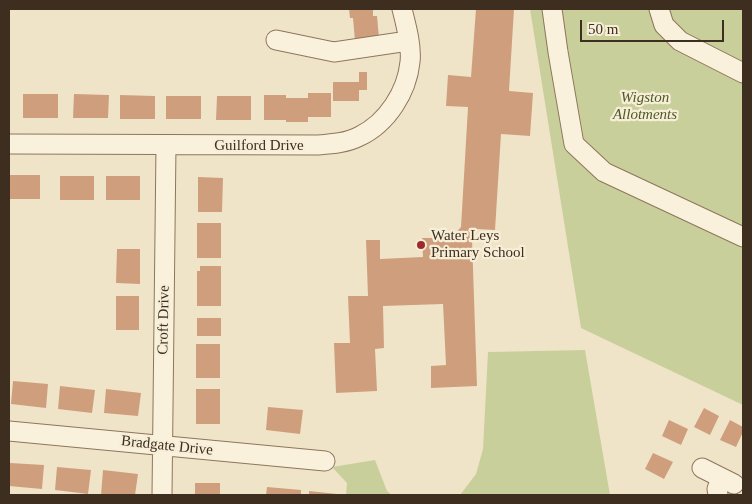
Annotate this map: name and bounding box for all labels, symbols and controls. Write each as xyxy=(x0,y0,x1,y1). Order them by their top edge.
scale bar xyxy=(582,10,726,42)
text: 50 m xyxy=(588,21,618,37)
park label: Wigston Allotments xyxy=(613,89,677,124)
street label: Guilford Drive xyxy=(214,137,304,155)
place label: Water Leys Primary School xyxy=(431,227,525,262)
marker: Water Leys Primary School xyxy=(415,239,427,251)
street label: Croft Drive xyxy=(154,285,174,355)
street label: Bradgate Drive xyxy=(120,432,214,460)

